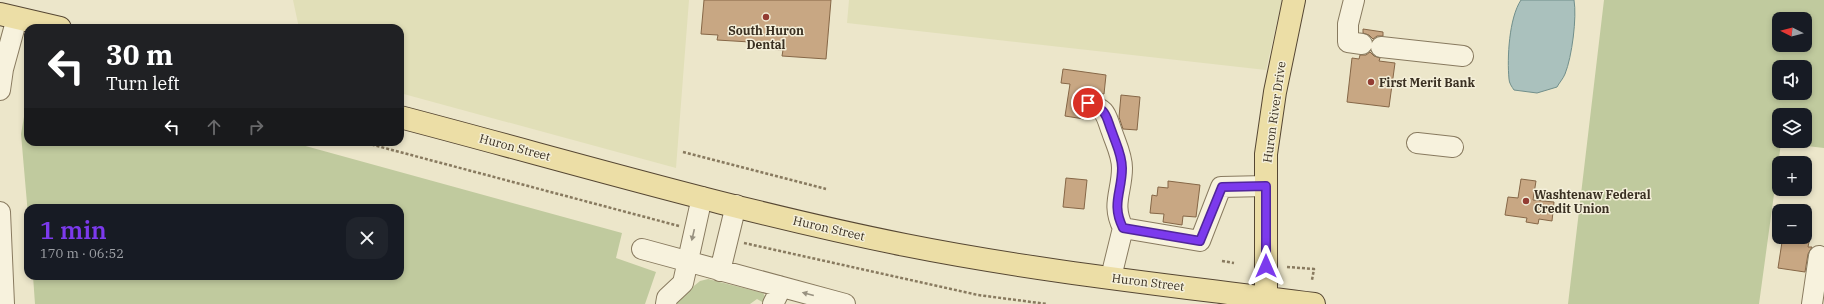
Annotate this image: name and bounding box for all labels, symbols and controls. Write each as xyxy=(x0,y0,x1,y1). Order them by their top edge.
marker: South Huron Dental xyxy=(761,12,771,22)
north arrow xyxy=(1772,12,1812,52)
map controls xyxy=(1772,12,1812,244)
place label: South Huron Dental xyxy=(728,23,804,52)
text: 30 m xyxy=(106,36,173,73)
icon: left xyxy=(40,40,92,92)
street label: Huron River Drive xyxy=(1259,60,1289,164)
button: sound xyxy=(1772,60,1812,100)
text: Turn left xyxy=(106,72,180,95)
place label: First Merit Bank xyxy=(1379,75,1476,90)
marker: First Merit Bank xyxy=(1366,77,1376,87)
pin xyxy=(1071,86,1105,120)
icon: arrive xyxy=(1077,92,1099,114)
button: layers xyxy=(1772,108,1812,148)
icon: left xyxy=(161,116,183,138)
icon: ahead xyxy=(203,116,225,138)
icon: right xyxy=(245,116,267,138)
street label: Huron Street xyxy=(478,130,552,164)
button: + xyxy=(1772,156,1812,196)
place label: Washtenaw Federal Credit Union xyxy=(1534,187,1651,216)
marker: Washtenaw Federal Credit Union xyxy=(1521,196,1531,206)
button: − xyxy=(1772,204,1812,244)
street label: Huron Street xyxy=(792,212,866,244)
text: 1 min xyxy=(40,214,107,246)
button: close xyxy=(346,217,388,259)
one-way arrow xyxy=(690,229,696,241)
text: 170 m · 06:52 xyxy=(40,245,124,262)
position arrow xyxy=(1245,245,1287,287)
street label: Huron Street xyxy=(1111,270,1185,294)
one-way arrow xyxy=(801,291,813,297)

